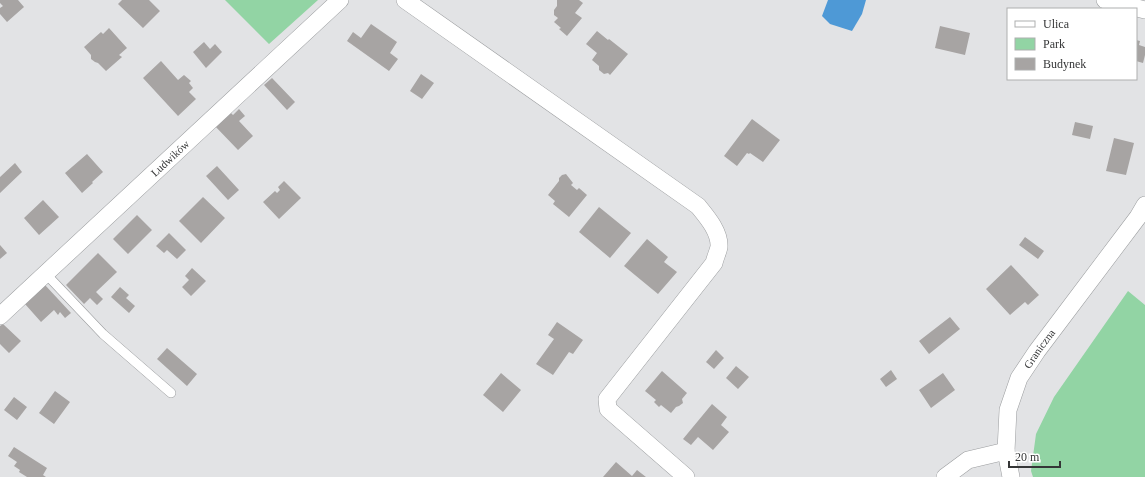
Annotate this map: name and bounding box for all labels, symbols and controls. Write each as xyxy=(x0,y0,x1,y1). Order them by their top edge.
legend xyxy=(1007,8,1137,80)
text: Ulica xyxy=(1043,17,1070,31)
text: Park xyxy=(1043,37,1065,51)
text: Budynek xyxy=(1043,57,1086,71)
street label: Ludwików xyxy=(148,137,192,179)
street label: Graniczna xyxy=(1021,327,1057,371)
scale bar xyxy=(1009,443,1060,469)
text: 20 m xyxy=(1015,450,1040,464)

